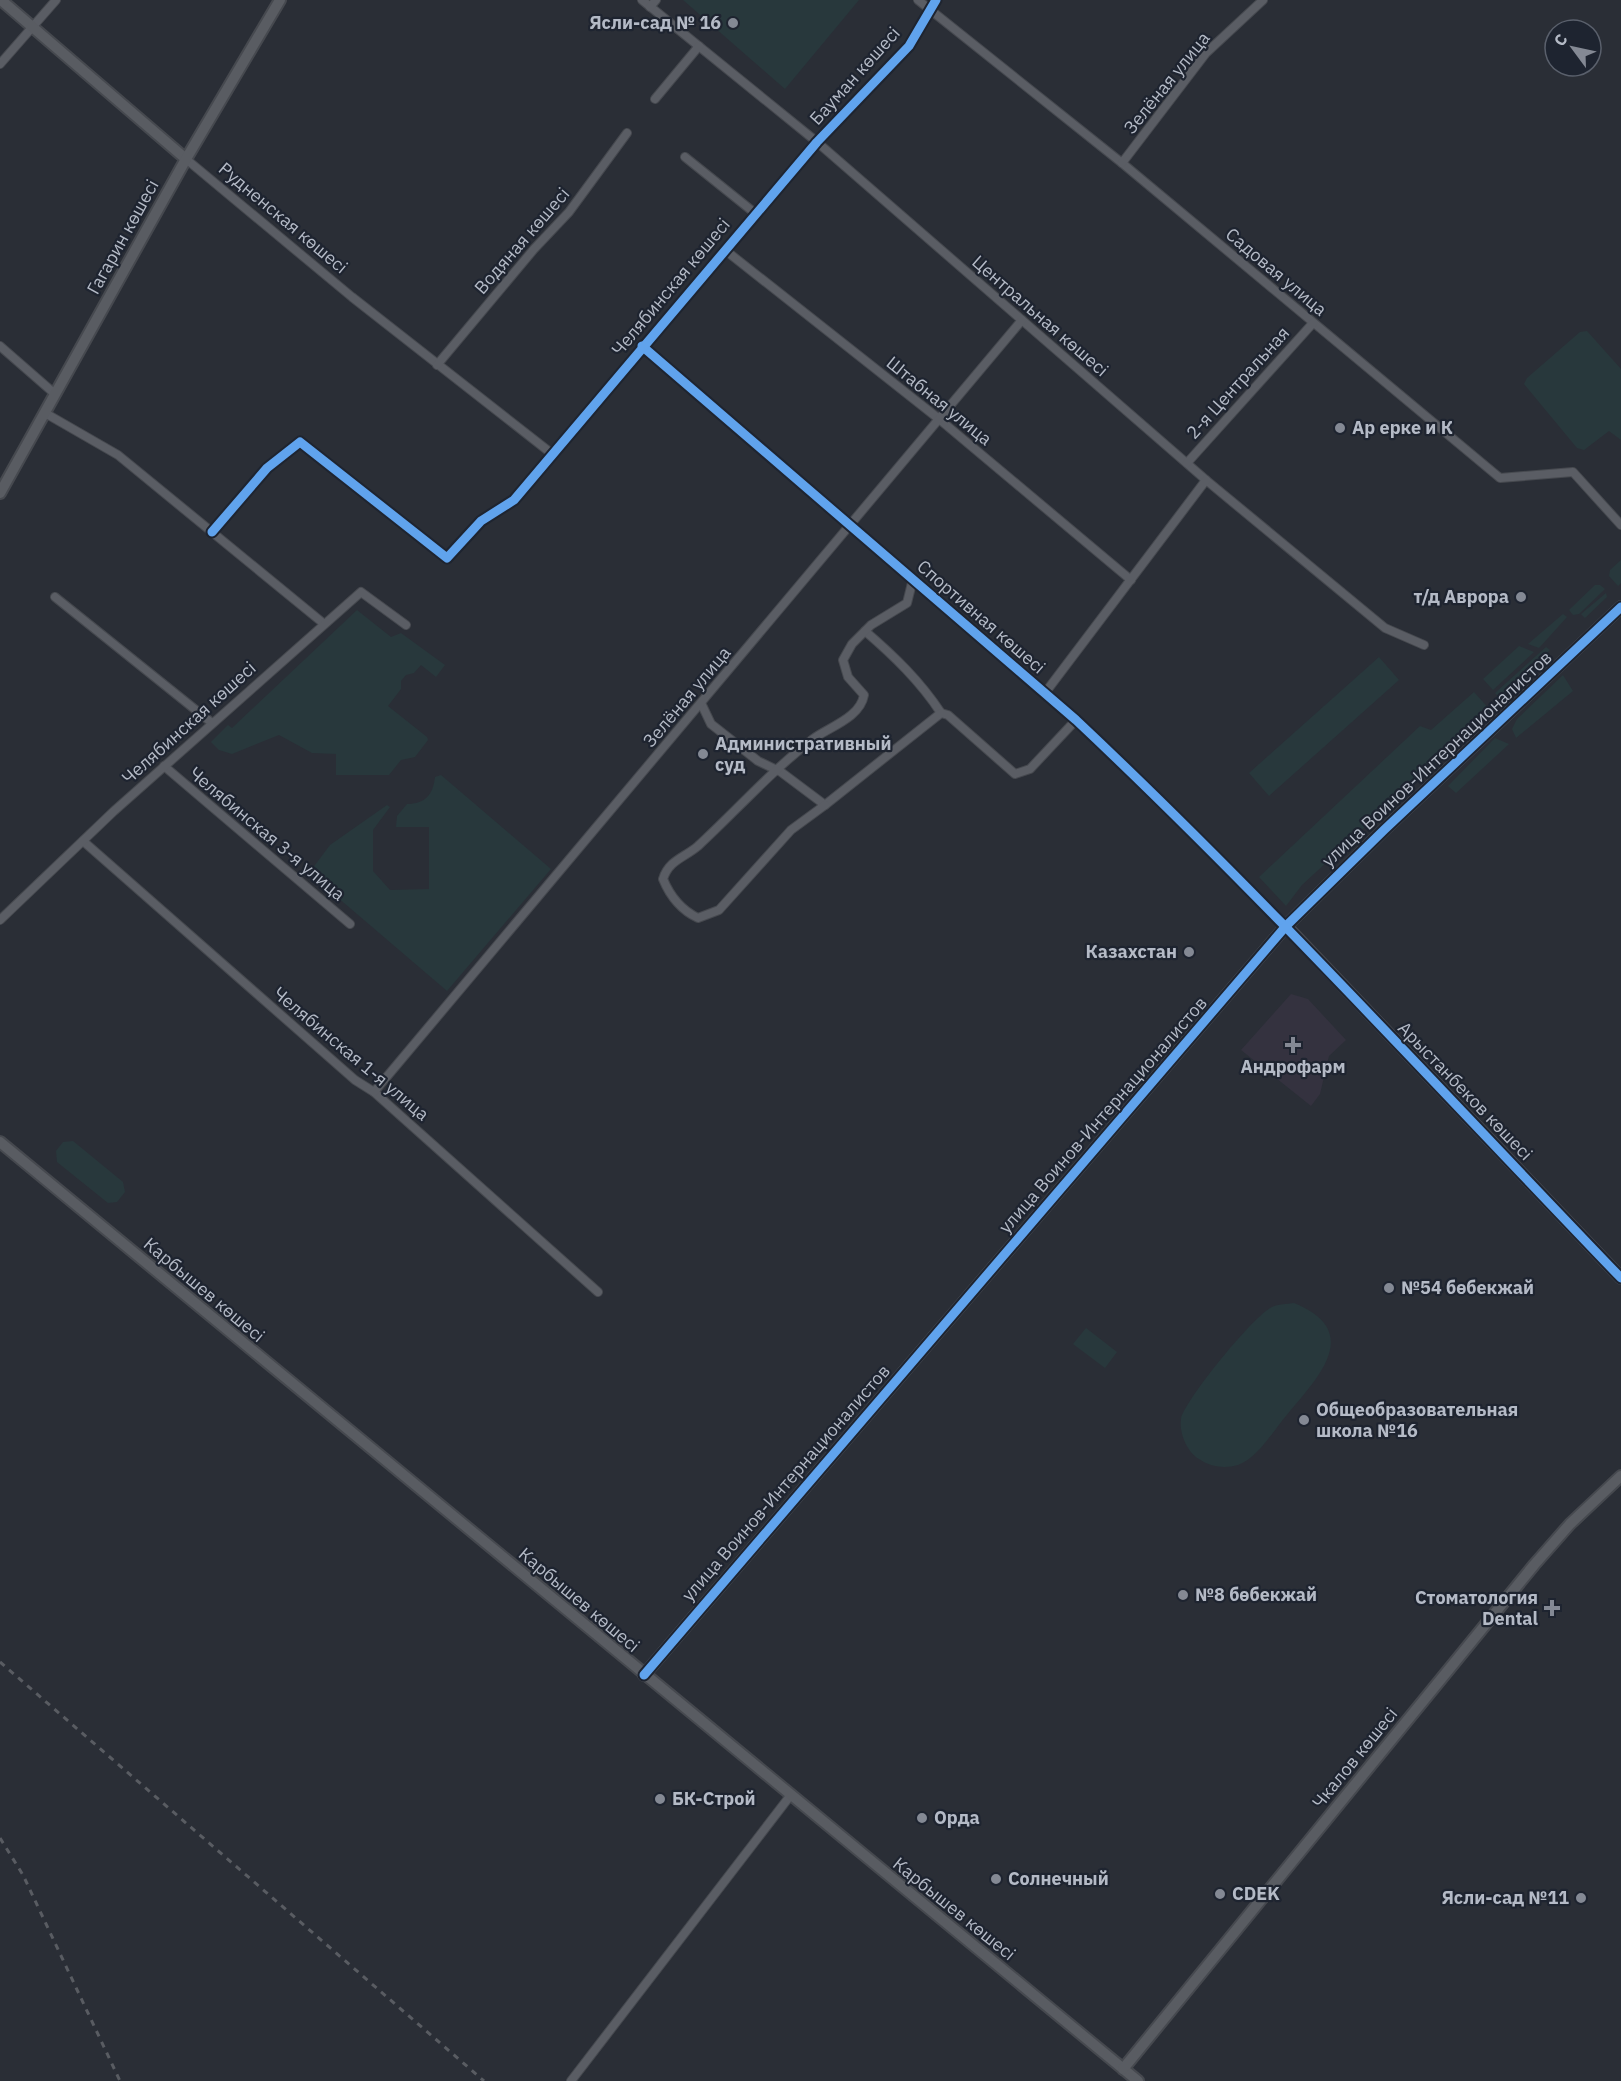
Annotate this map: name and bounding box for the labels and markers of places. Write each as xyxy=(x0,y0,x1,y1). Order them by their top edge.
place label: Ясли-сад № 16 xyxy=(589,11,721,34)
marker: Ясли-сад № 16 xyxy=(726,16,740,30)
place label: Ар ерке и К xyxy=(1352,416,1453,439)
marker: Ар ерке и К xyxy=(1333,421,1347,435)
place label: т/д Аврора xyxy=(1413,585,1509,608)
marker: т/д Аврора xyxy=(1514,590,1528,604)
place label: Административный суд xyxy=(715,732,891,776)
marker: Административный суд xyxy=(696,747,710,761)
place label: Казахстан xyxy=(1086,940,1177,963)
marker: Казахстан xyxy=(1182,945,1196,959)
marker: Андрофарм xyxy=(1284,1036,1302,1054)
place label: Андрофарм xyxy=(1240,1055,1346,1078)
place label: №54 бөбекжай xyxy=(1401,1276,1534,1299)
marker: №54 бөбекжай xyxy=(1382,1281,1396,1295)
place label: Общеобразовательная школа №16 xyxy=(1316,1398,1518,1442)
marker: Общеобразовательная школа №16 xyxy=(1297,1413,1311,1427)
place label: №8 бөбекжай xyxy=(1195,1583,1317,1606)
place label: Стоматология Dental xyxy=(1415,1586,1539,1630)
marker: №8 бөбекжай xyxy=(1176,1588,1190,1602)
marker: Стоматология Dental xyxy=(1543,1599,1561,1617)
place label: БК-Строй xyxy=(672,1787,755,1810)
marker: БК-Строй xyxy=(653,1792,667,1806)
place label: Орда xyxy=(934,1806,980,1829)
marker: Орда xyxy=(915,1811,929,1825)
place label: Солнечный xyxy=(1008,1867,1109,1890)
marker: Солнечный xyxy=(989,1872,1003,1886)
place label: CDEK xyxy=(1232,1882,1280,1905)
place label: Ясли-сад №11 xyxy=(1442,1886,1569,1909)
marker: CDEK xyxy=(1213,1887,1227,1901)
marker: Ясли-сад №11 xyxy=(1574,1891,1588,1905)

